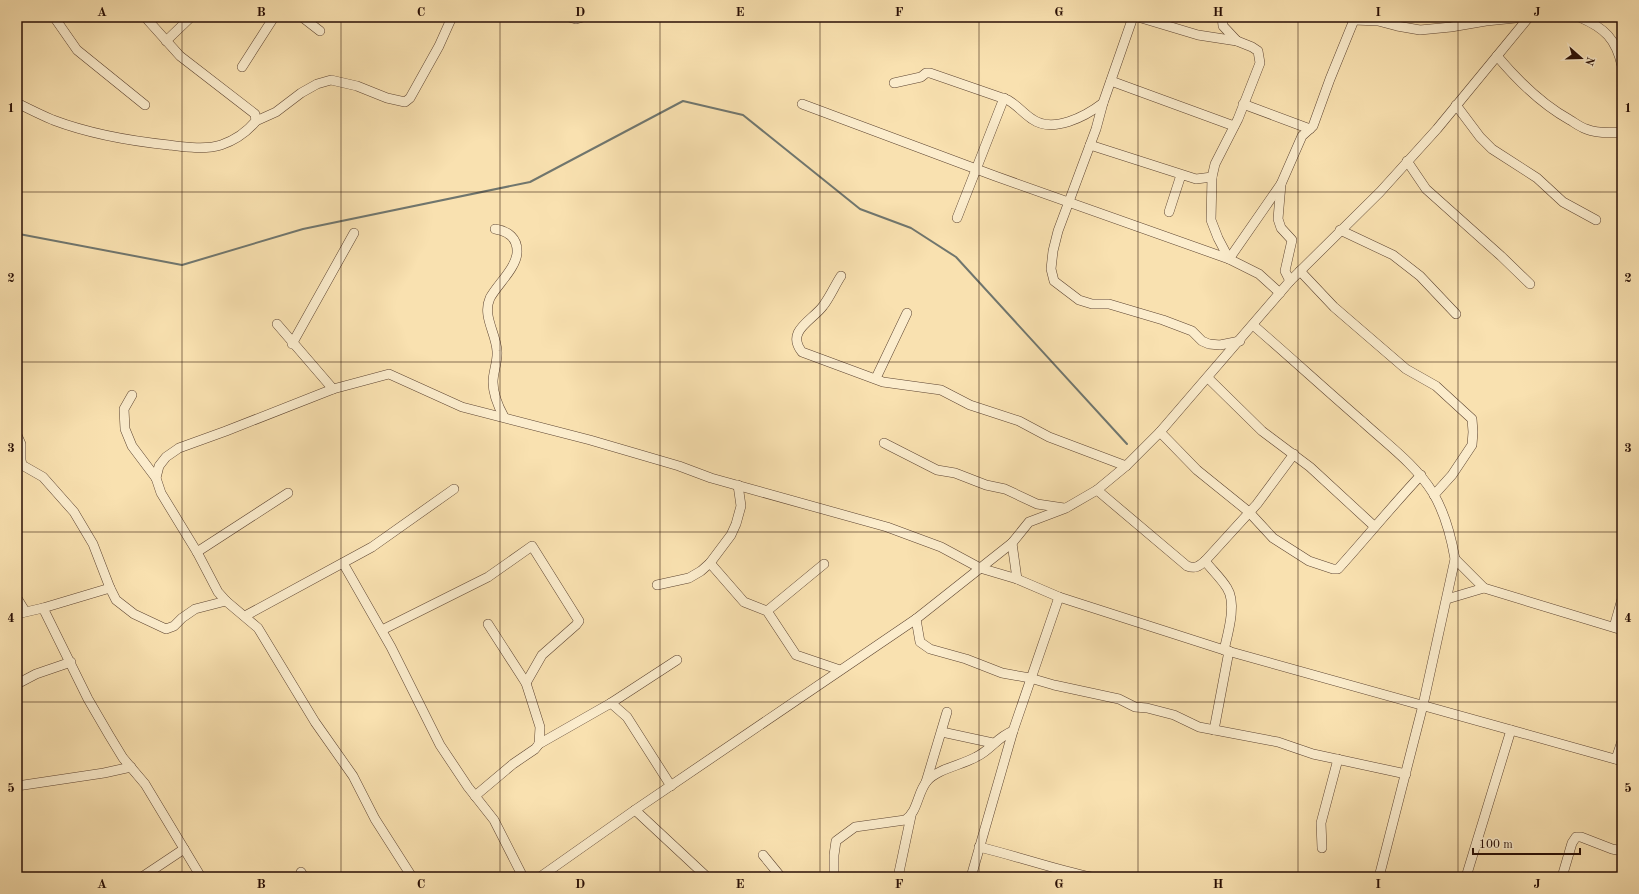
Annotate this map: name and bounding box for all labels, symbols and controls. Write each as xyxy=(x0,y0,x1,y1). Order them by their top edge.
text: A xyxy=(97,6,107,19)
text: B xyxy=(256,6,266,19)
text: C xyxy=(417,6,425,19)
text: D xyxy=(575,6,585,19)
text: E xyxy=(736,6,745,19)
text: F xyxy=(895,6,904,19)
text: G xyxy=(1054,6,1064,19)
text: H xyxy=(1213,6,1224,19)
text: I xyxy=(1375,6,1381,19)
text: J xyxy=(1533,6,1541,19)
north arrow xyxy=(1561,38,1601,78)
text: N xyxy=(1582,55,1596,67)
text: 1 xyxy=(7,102,15,115)
text: 1 xyxy=(1624,102,1632,115)
text: 2 xyxy=(7,272,15,285)
text: 2 xyxy=(1624,272,1632,285)
text: 3 xyxy=(7,442,15,455)
text: 3 xyxy=(1624,442,1632,455)
text: 4 xyxy=(7,612,15,625)
text: 4 xyxy=(1624,612,1632,625)
text: 5 xyxy=(7,782,15,795)
text: 5 xyxy=(1624,782,1632,795)
scale bar xyxy=(1473,830,1580,856)
text: 100 m xyxy=(1479,839,1513,851)
text: A xyxy=(97,878,107,891)
text: B xyxy=(256,878,266,891)
text: C xyxy=(417,878,425,891)
text: D xyxy=(575,878,585,891)
text: E xyxy=(736,878,745,891)
text: F xyxy=(895,878,904,891)
text: G xyxy=(1054,878,1064,891)
text: H xyxy=(1213,878,1224,891)
text: I xyxy=(1375,878,1381,891)
text: J xyxy=(1533,878,1541,891)

